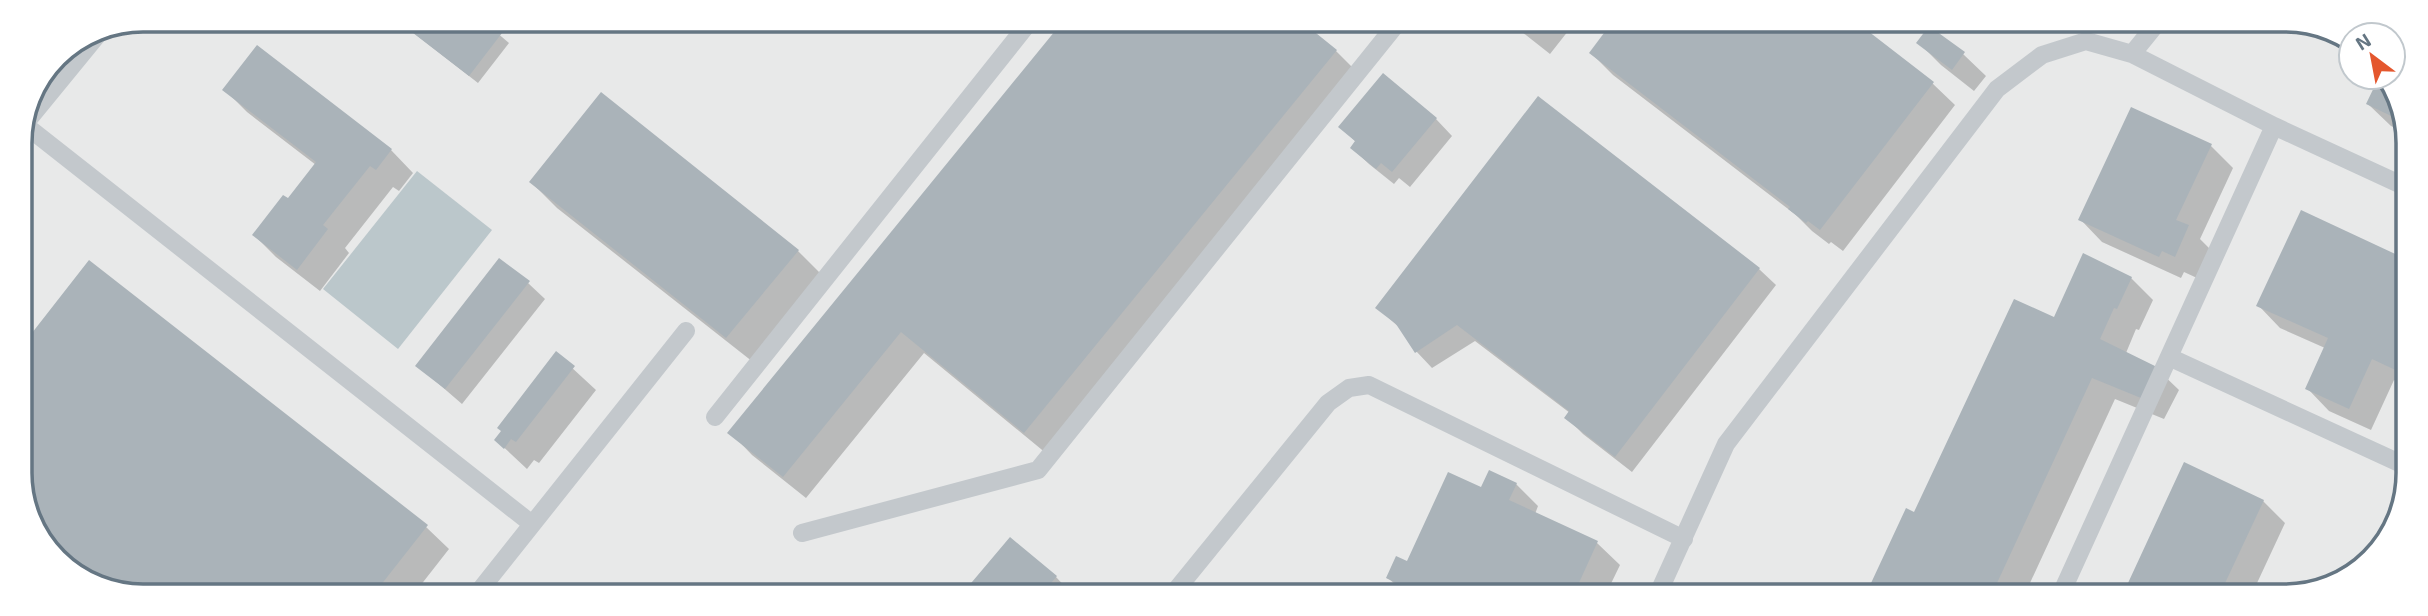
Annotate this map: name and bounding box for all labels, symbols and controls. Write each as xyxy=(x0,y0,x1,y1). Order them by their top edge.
north arrow xyxy=(2337,21,2407,91)
text: N xyxy=(2351,28,2375,55)

